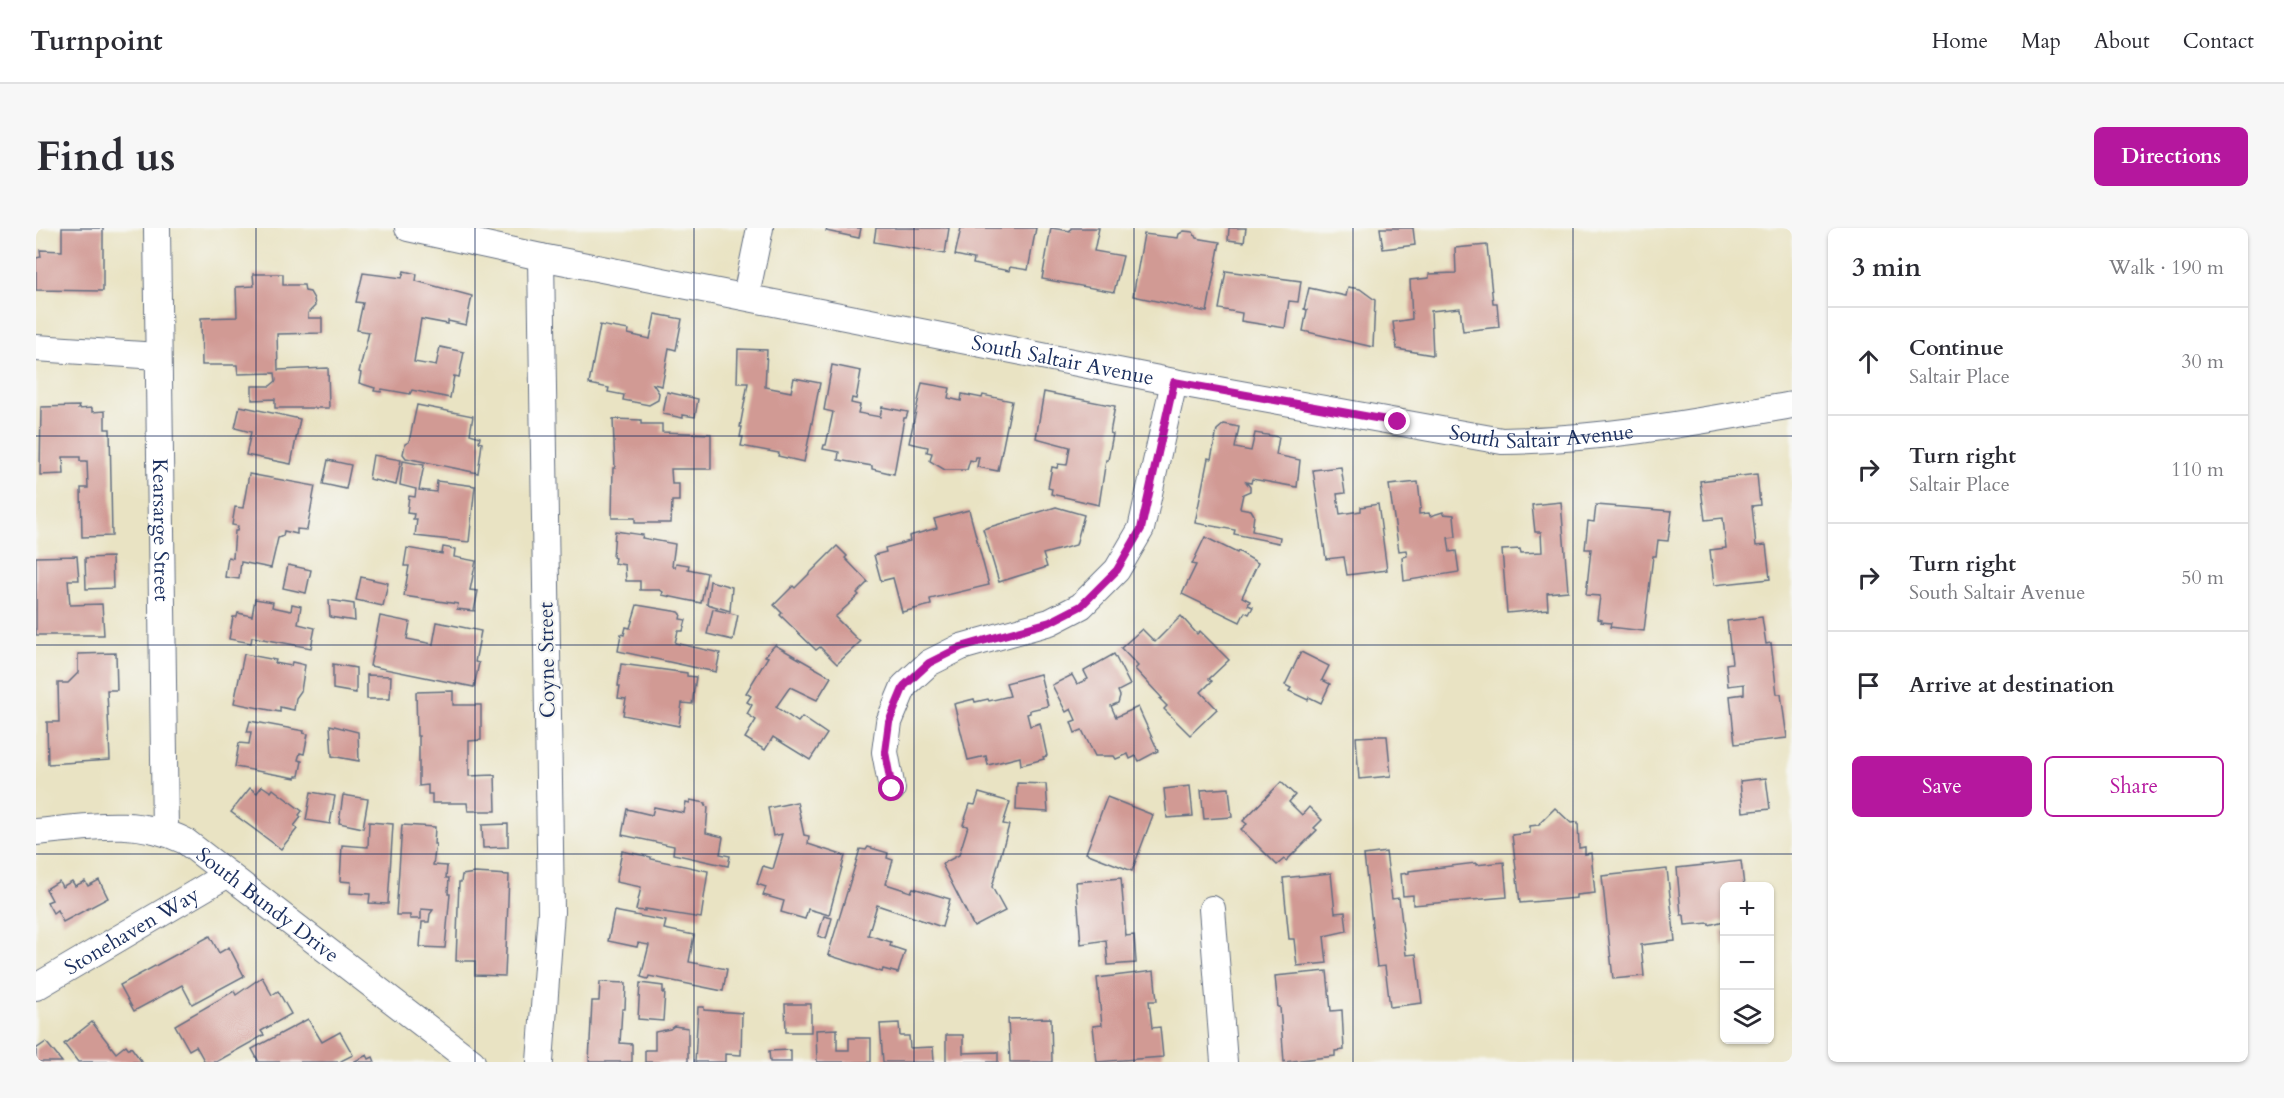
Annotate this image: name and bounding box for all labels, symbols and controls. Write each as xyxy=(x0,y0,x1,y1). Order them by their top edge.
text: Turnpoint xyxy=(30,22,163,60)
text: Home xyxy=(1932,27,1988,56)
text: Map xyxy=(2021,27,2061,56)
text: About xyxy=(2094,27,2150,56)
text: Contact xyxy=(2183,27,2254,56)
button: Directions xyxy=(2094,127,2248,186)
text: Find us xyxy=(36,128,176,185)
text: 3 min xyxy=(1852,250,1921,285)
text: Walk · 190 m xyxy=(2109,254,2224,281)
street label: South Saltair Avenue xyxy=(969,328,1156,392)
text: Continue xyxy=(1909,333,2004,363)
icon: ahead xyxy=(1852,345,1885,378)
text: 30 m xyxy=(2181,348,2224,375)
text: Saltair Place xyxy=(1909,363,2010,390)
route end xyxy=(1384,408,1410,434)
street label: South Saltair Avenue xyxy=(1447,417,1635,456)
text: Turn right xyxy=(1909,441,2016,471)
icon: right xyxy=(1852,453,1885,486)
text: 110 m xyxy=(2171,456,2224,483)
street label: Kearsarge Street xyxy=(146,458,176,602)
text: Saltair Place xyxy=(1909,471,2010,498)
text: Turn right xyxy=(1909,549,2016,579)
icon: right xyxy=(1852,561,1885,594)
text: 50 m xyxy=(2181,564,2224,591)
text: South Saltair Avenue xyxy=(1909,579,2085,606)
street label: Coyne Street xyxy=(531,601,563,718)
icon: arrive xyxy=(1852,669,1885,702)
text: Arrive at destination xyxy=(1909,670,2114,700)
button: Save xyxy=(1852,756,2032,817)
button: Share xyxy=(2044,756,2224,817)
route start xyxy=(878,775,904,801)
street label: South Bundy Drive xyxy=(190,840,345,969)
street label: Stonehaven Way xyxy=(59,880,204,982)
map controls xyxy=(1720,882,1774,1044)
button: + xyxy=(1720,882,1774,936)
button: − xyxy=(1720,936,1774,990)
button: layers xyxy=(1720,990,1774,1044)

